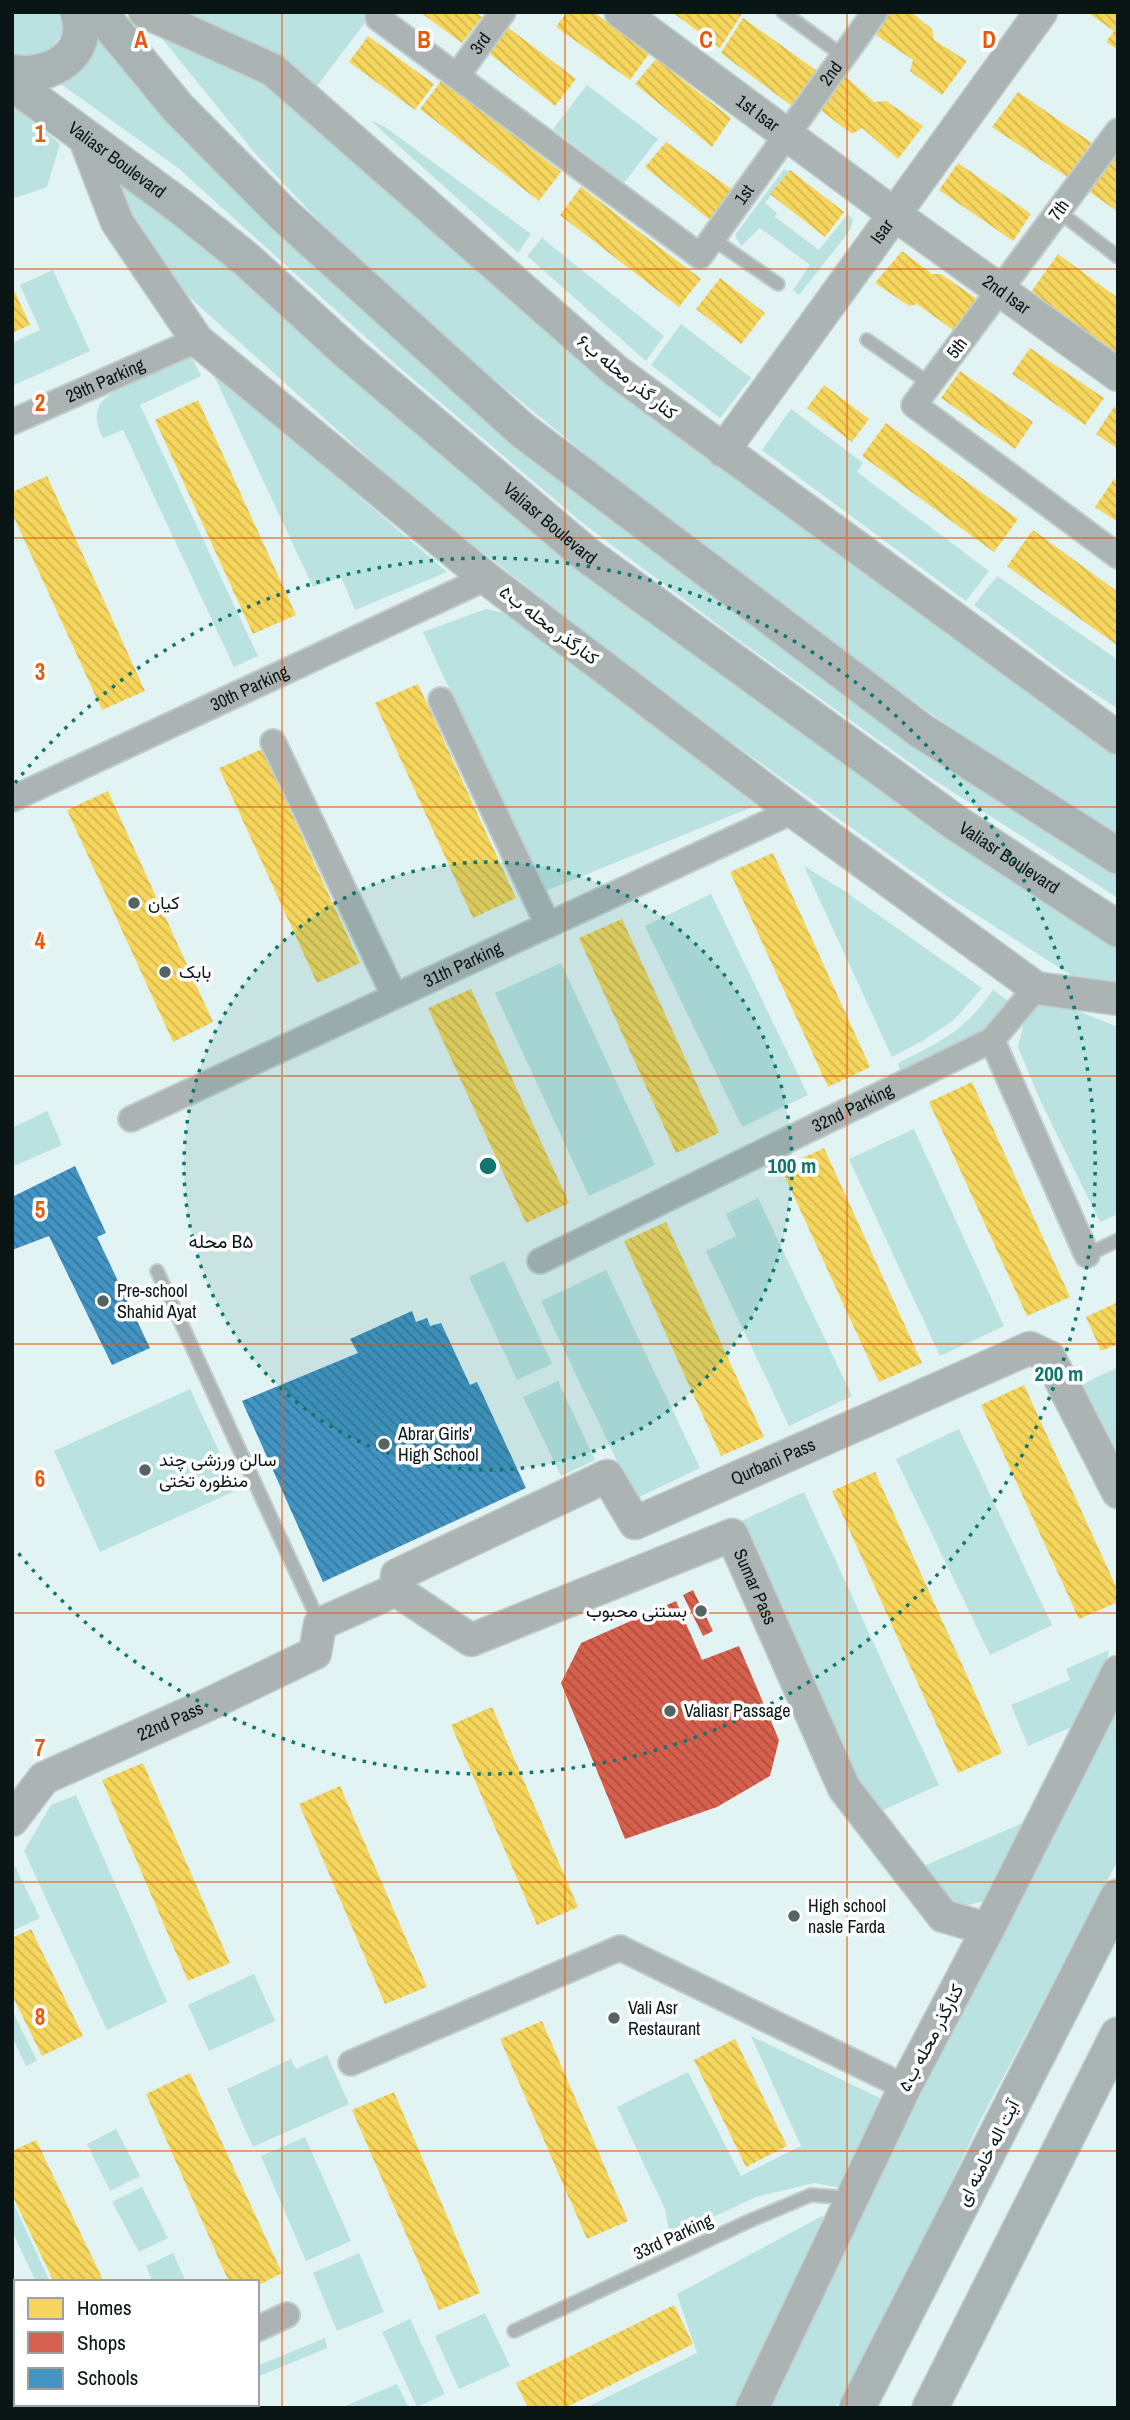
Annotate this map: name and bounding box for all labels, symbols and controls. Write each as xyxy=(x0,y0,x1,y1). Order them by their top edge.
text: A xyxy=(134,24,148,55)
text: B xyxy=(417,24,431,55)
text: C xyxy=(699,24,713,55)
text: D xyxy=(982,24,996,55)
street label: 3rd xyxy=(464,27,496,59)
street label: 2nd xyxy=(813,56,848,91)
street label: 1st Isar xyxy=(731,88,785,137)
street label: Valiasr Boulevard xyxy=(63,115,171,204)
text: 1 xyxy=(35,118,46,149)
street label: 1st xyxy=(728,179,760,210)
street label: 7th xyxy=(1042,194,1075,225)
street label: Isar xyxy=(864,214,899,249)
street label: 2nd Isar xyxy=(978,269,1036,320)
street label: کنار گذر محله ب۶ xyxy=(572,328,683,425)
street label: 5th xyxy=(940,332,973,363)
street label: 29th Parking xyxy=(62,351,149,409)
text: 2 xyxy=(35,387,45,418)
street label: Valiasr Boulevard xyxy=(498,476,602,570)
street label: کنارگذر محله ب۵ xyxy=(494,579,604,670)
text: 3 xyxy=(35,656,45,687)
street label: 30th Parking xyxy=(206,658,293,717)
street label: Valiasr Boulevard xyxy=(954,815,1065,899)
place label: کیان xyxy=(148,890,179,915)
marker: کیان xyxy=(126,895,142,911)
text: 4 xyxy=(35,925,46,956)
street label: 31th Parking xyxy=(419,935,507,993)
place label: بابک xyxy=(179,959,211,984)
marker: بابک xyxy=(157,964,173,980)
street label: 32nd Parking xyxy=(807,1077,898,1138)
text: 100 m xyxy=(768,1151,816,1180)
centre of rings xyxy=(476,1154,500,1178)
text: 5 xyxy=(35,1194,45,1225)
district label: محله B۵ xyxy=(189,1228,253,1254)
place label: Pre-school Shahid Ayat xyxy=(117,1278,196,1324)
marker: Pre-school Shahid Ayat xyxy=(95,1293,111,1309)
text: 200 m xyxy=(1035,1359,1083,1388)
place label: Abrar Girls' High School xyxy=(397,1421,478,1467)
street label: Qurbani Pass xyxy=(727,1432,819,1491)
marker: Abrar Girls' High School xyxy=(376,1436,392,1452)
place label: سالن ورزشی چند منظوره تختی xyxy=(159,1447,277,1493)
marker: سالن ورزشی چند منظوره تختی xyxy=(137,1462,153,1478)
text: 6 xyxy=(35,1463,45,1494)
street label: Sumar Pass xyxy=(728,1545,783,1628)
place label: بستنی محبوب xyxy=(586,1598,687,1623)
marker: بستنی محبوب xyxy=(693,1603,709,1619)
street label: 22nd Pass xyxy=(133,1695,207,1747)
place label: Valiasr Passage xyxy=(684,1698,790,1723)
marker: Valiasr Passage xyxy=(662,1703,678,1719)
text: 7 xyxy=(35,1732,45,1763)
place label: High school nasle Farda xyxy=(808,1893,886,1939)
marker: High school nasle Farda xyxy=(786,1908,802,1924)
street label: کنارگذر محله ب۵ xyxy=(892,1980,969,2096)
place label: Vali Asr Restaurant xyxy=(628,1995,700,2041)
text: 8 xyxy=(35,2001,45,2032)
marker: Vali Asr Restaurant xyxy=(606,2010,622,2026)
street label: آیت اله خامنه ای xyxy=(950,2094,1026,2210)
street label: 33rd Parking xyxy=(629,2207,717,2266)
legend xyxy=(14,2280,259,2406)
text: Homes xyxy=(77,2293,132,2322)
text: Shops xyxy=(77,2328,126,2357)
text: Schools xyxy=(77,2363,138,2392)

